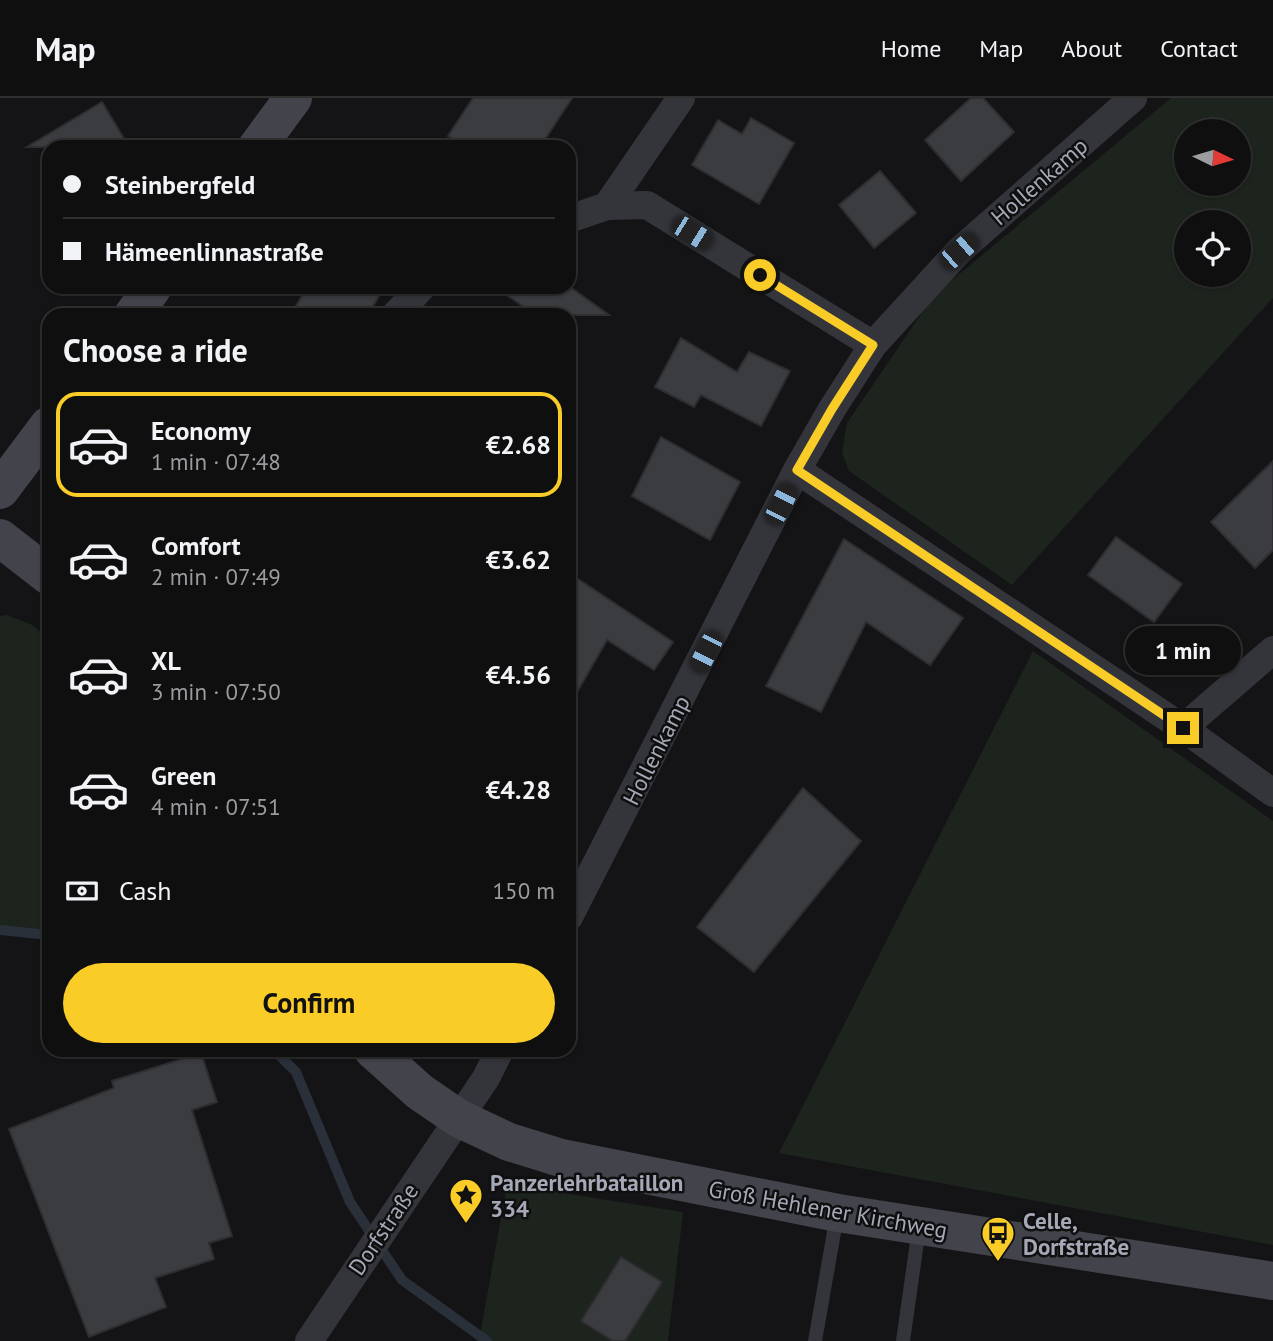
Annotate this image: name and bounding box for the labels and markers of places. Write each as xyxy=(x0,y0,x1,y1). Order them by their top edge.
place label: Panzerlehrbataillon 334 xyxy=(490,1168,683,1223)
place icon: Panzerlehrbataillon 334 xyxy=(447,1176,485,1225)
place label: Celle, Dorfstraße xyxy=(1023,1206,1129,1261)
bus stop icon: Celle, Dorfstraße xyxy=(979,1214,1017,1263)

